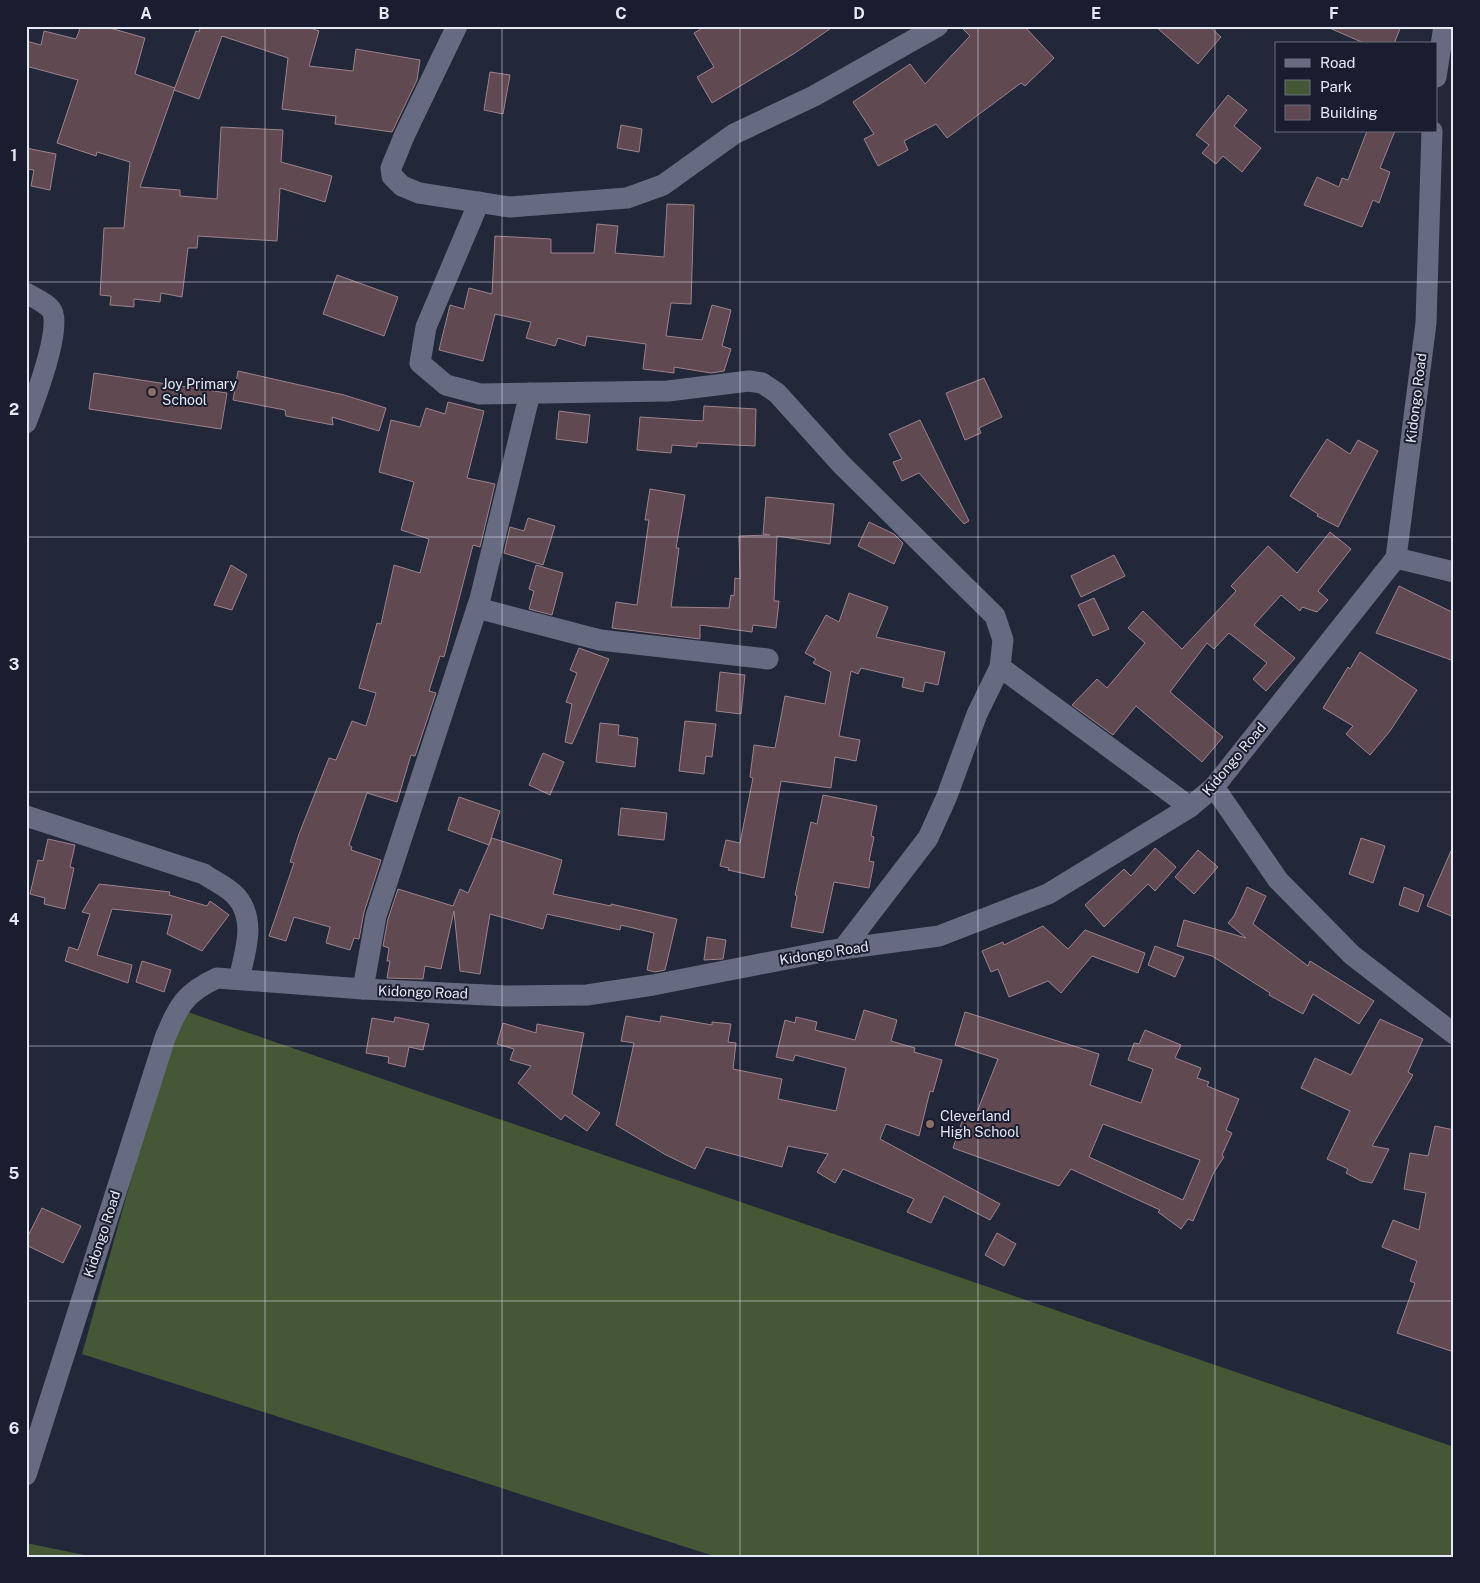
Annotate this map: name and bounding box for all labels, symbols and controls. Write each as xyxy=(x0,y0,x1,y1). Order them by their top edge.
text: A xyxy=(140,4,152,23)
text: B xyxy=(379,4,390,23)
text: C xyxy=(615,4,627,23)
text: D xyxy=(853,4,865,23)
text: E xyxy=(1091,4,1101,23)
text: F xyxy=(1329,4,1339,23)
legend xyxy=(1275,42,1438,132)
text: Road xyxy=(1320,54,1356,71)
text: Park xyxy=(1320,78,1352,95)
text: Building xyxy=(1320,104,1378,121)
text: 1 xyxy=(11,146,17,165)
street label: Kidongo Road xyxy=(1403,352,1429,444)
place label: Joy Primary School xyxy=(162,376,238,408)
marker: Joy Primary School xyxy=(146,386,158,398)
text: 2 xyxy=(9,400,19,419)
text: 3 xyxy=(9,655,19,674)
street label: Kidongo Road xyxy=(1199,719,1269,799)
text: 4 xyxy=(9,910,20,929)
street label: Kidongo Road xyxy=(778,938,870,968)
street label: Kidongo Road xyxy=(378,982,468,1002)
place label: Cleverland High School xyxy=(940,1108,1019,1140)
marker: Cleverland High School xyxy=(924,1118,936,1130)
text: 5 xyxy=(9,1164,20,1183)
street label: Kidongo Road xyxy=(80,1189,124,1279)
text: 6 xyxy=(9,1419,19,1438)

